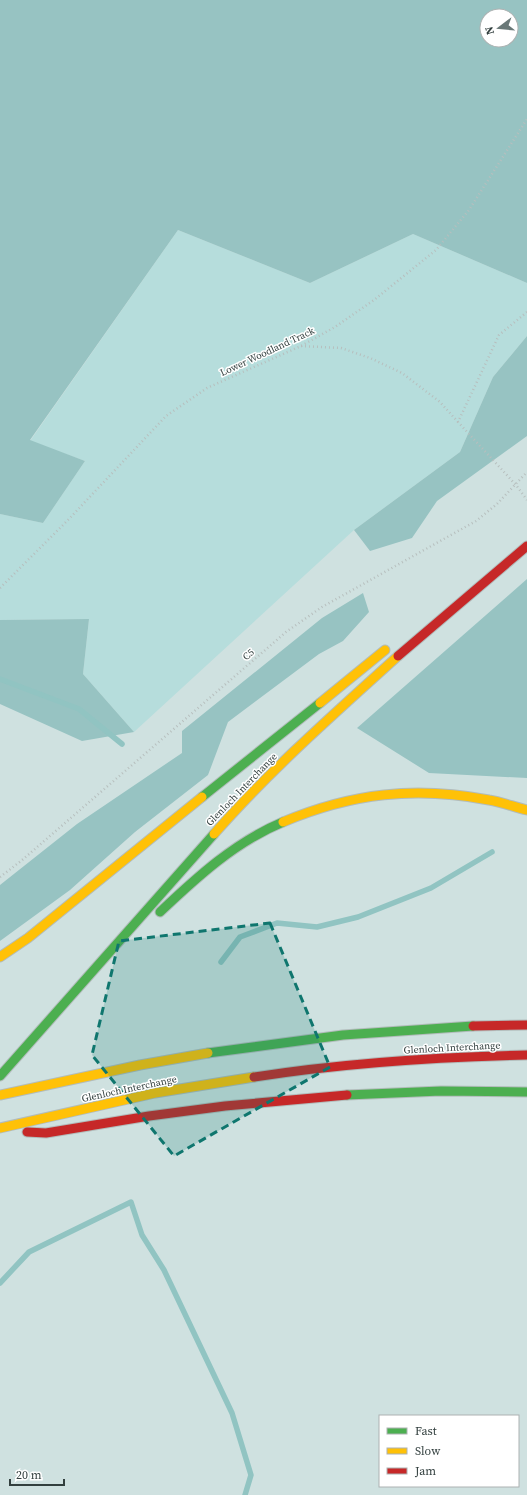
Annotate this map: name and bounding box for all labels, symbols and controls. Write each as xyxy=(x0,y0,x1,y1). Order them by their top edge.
north arrow xyxy=(479,8,519,48)
text: N xyxy=(482,25,498,37)
street label: Lower Woodland Track xyxy=(218,324,317,379)
street label: C5 xyxy=(240,646,257,663)
street label: Glenloch Interchange xyxy=(203,750,280,829)
street label: Glenloch Interchange xyxy=(403,1038,501,1057)
street label: Glenloch Interchange xyxy=(80,1072,178,1105)
legend xyxy=(379,1415,519,1487)
text: Fast xyxy=(415,1423,437,1439)
text: Slow xyxy=(415,1443,441,1459)
scale bar xyxy=(10,1461,64,1487)
text: Jam xyxy=(414,1463,436,1479)
text: 20 m xyxy=(16,1467,42,1483)

